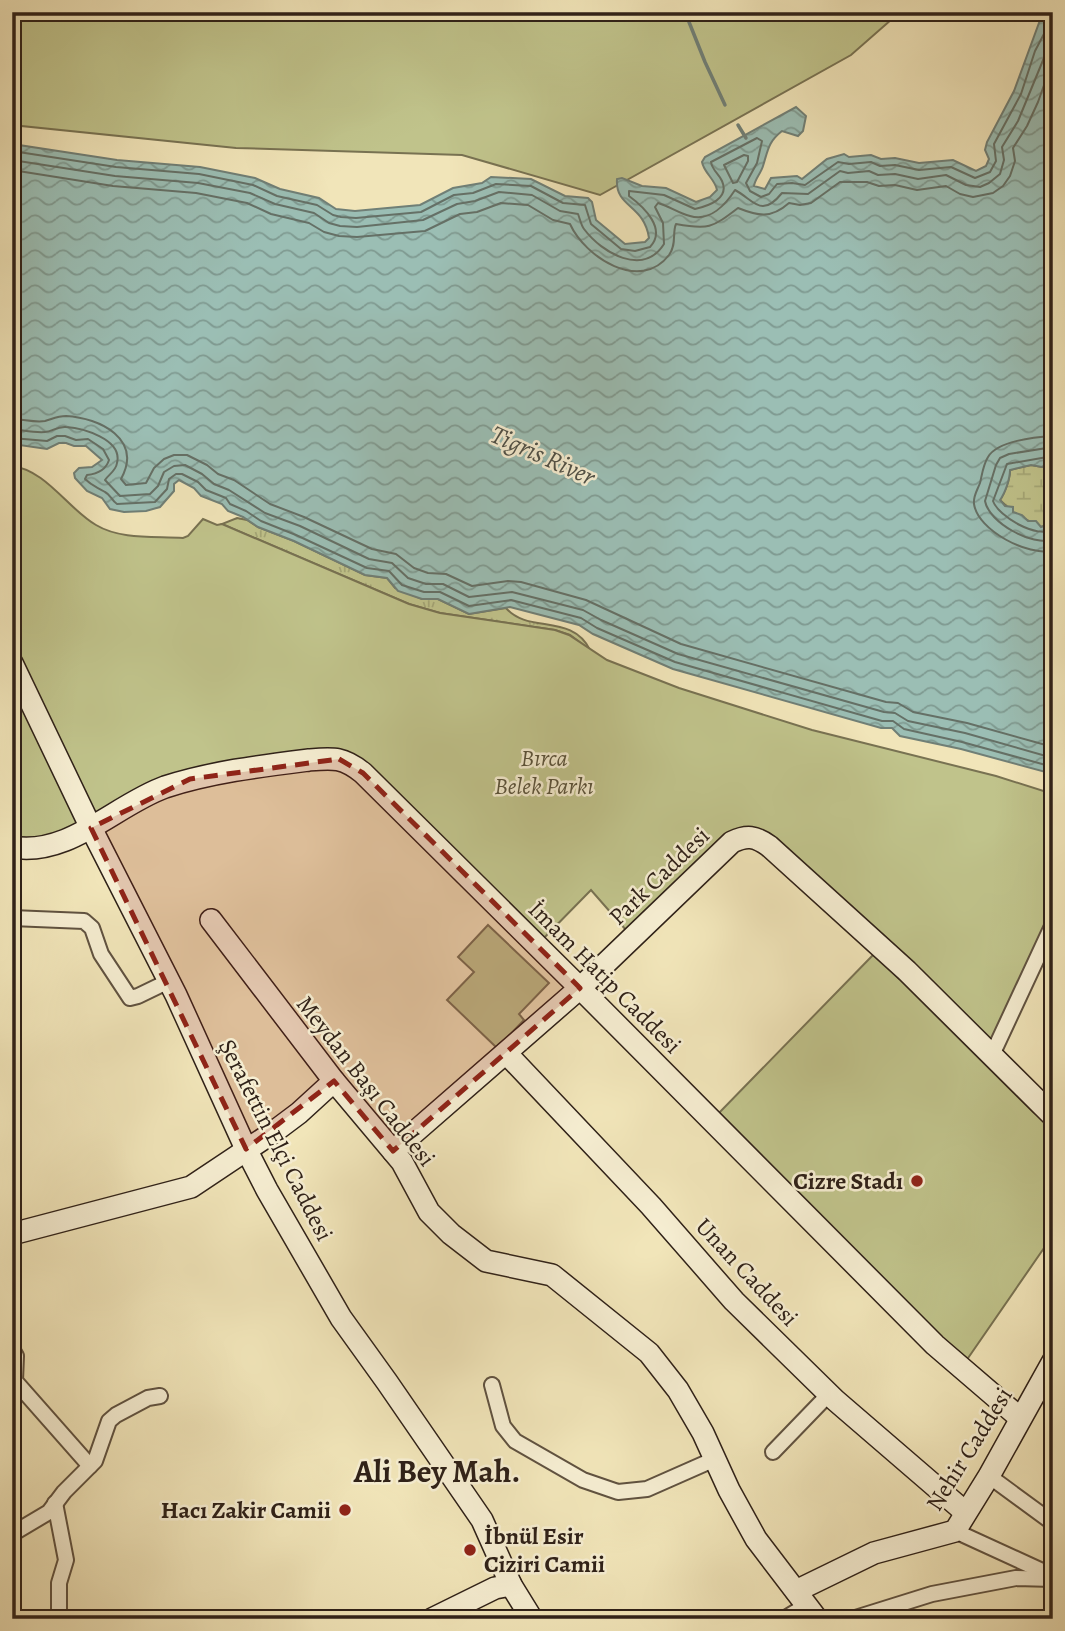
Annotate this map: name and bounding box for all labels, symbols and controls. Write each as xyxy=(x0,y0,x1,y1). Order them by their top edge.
water label: Tigris River xyxy=(485,417,602,494)
park label: Bırca Belek Parkı xyxy=(494,742,594,802)
street label: Park Caddesi xyxy=(602,820,716,932)
street label: İmam Hatip Caddesi xyxy=(521,893,689,1061)
street label: Meydan Başı Caddesi xyxy=(289,989,443,1173)
street label: Şerafettin Elçi Caddesi xyxy=(211,1033,341,1247)
place label: Cizre Stadı xyxy=(793,1165,903,1197)
marker: Cizre Stadı xyxy=(909,1173,925,1189)
street label: Unan Caddesi xyxy=(688,1211,806,1333)
street label: Nehir Caddesi xyxy=(918,1381,1020,1517)
district label: Ali Bey Mah. xyxy=(353,1449,520,1493)
place label: Hacı Zakir Camii xyxy=(161,1494,331,1526)
marker: Hacı Zakir Camii xyxy=(337,1502,353,1518)
place label: İbnül Esir Ciziri Camii xyxy=(484,1520,605,1580)
marker: İbnül Esir Ciziri Camii xyxy=(462,1542,478,1558)

